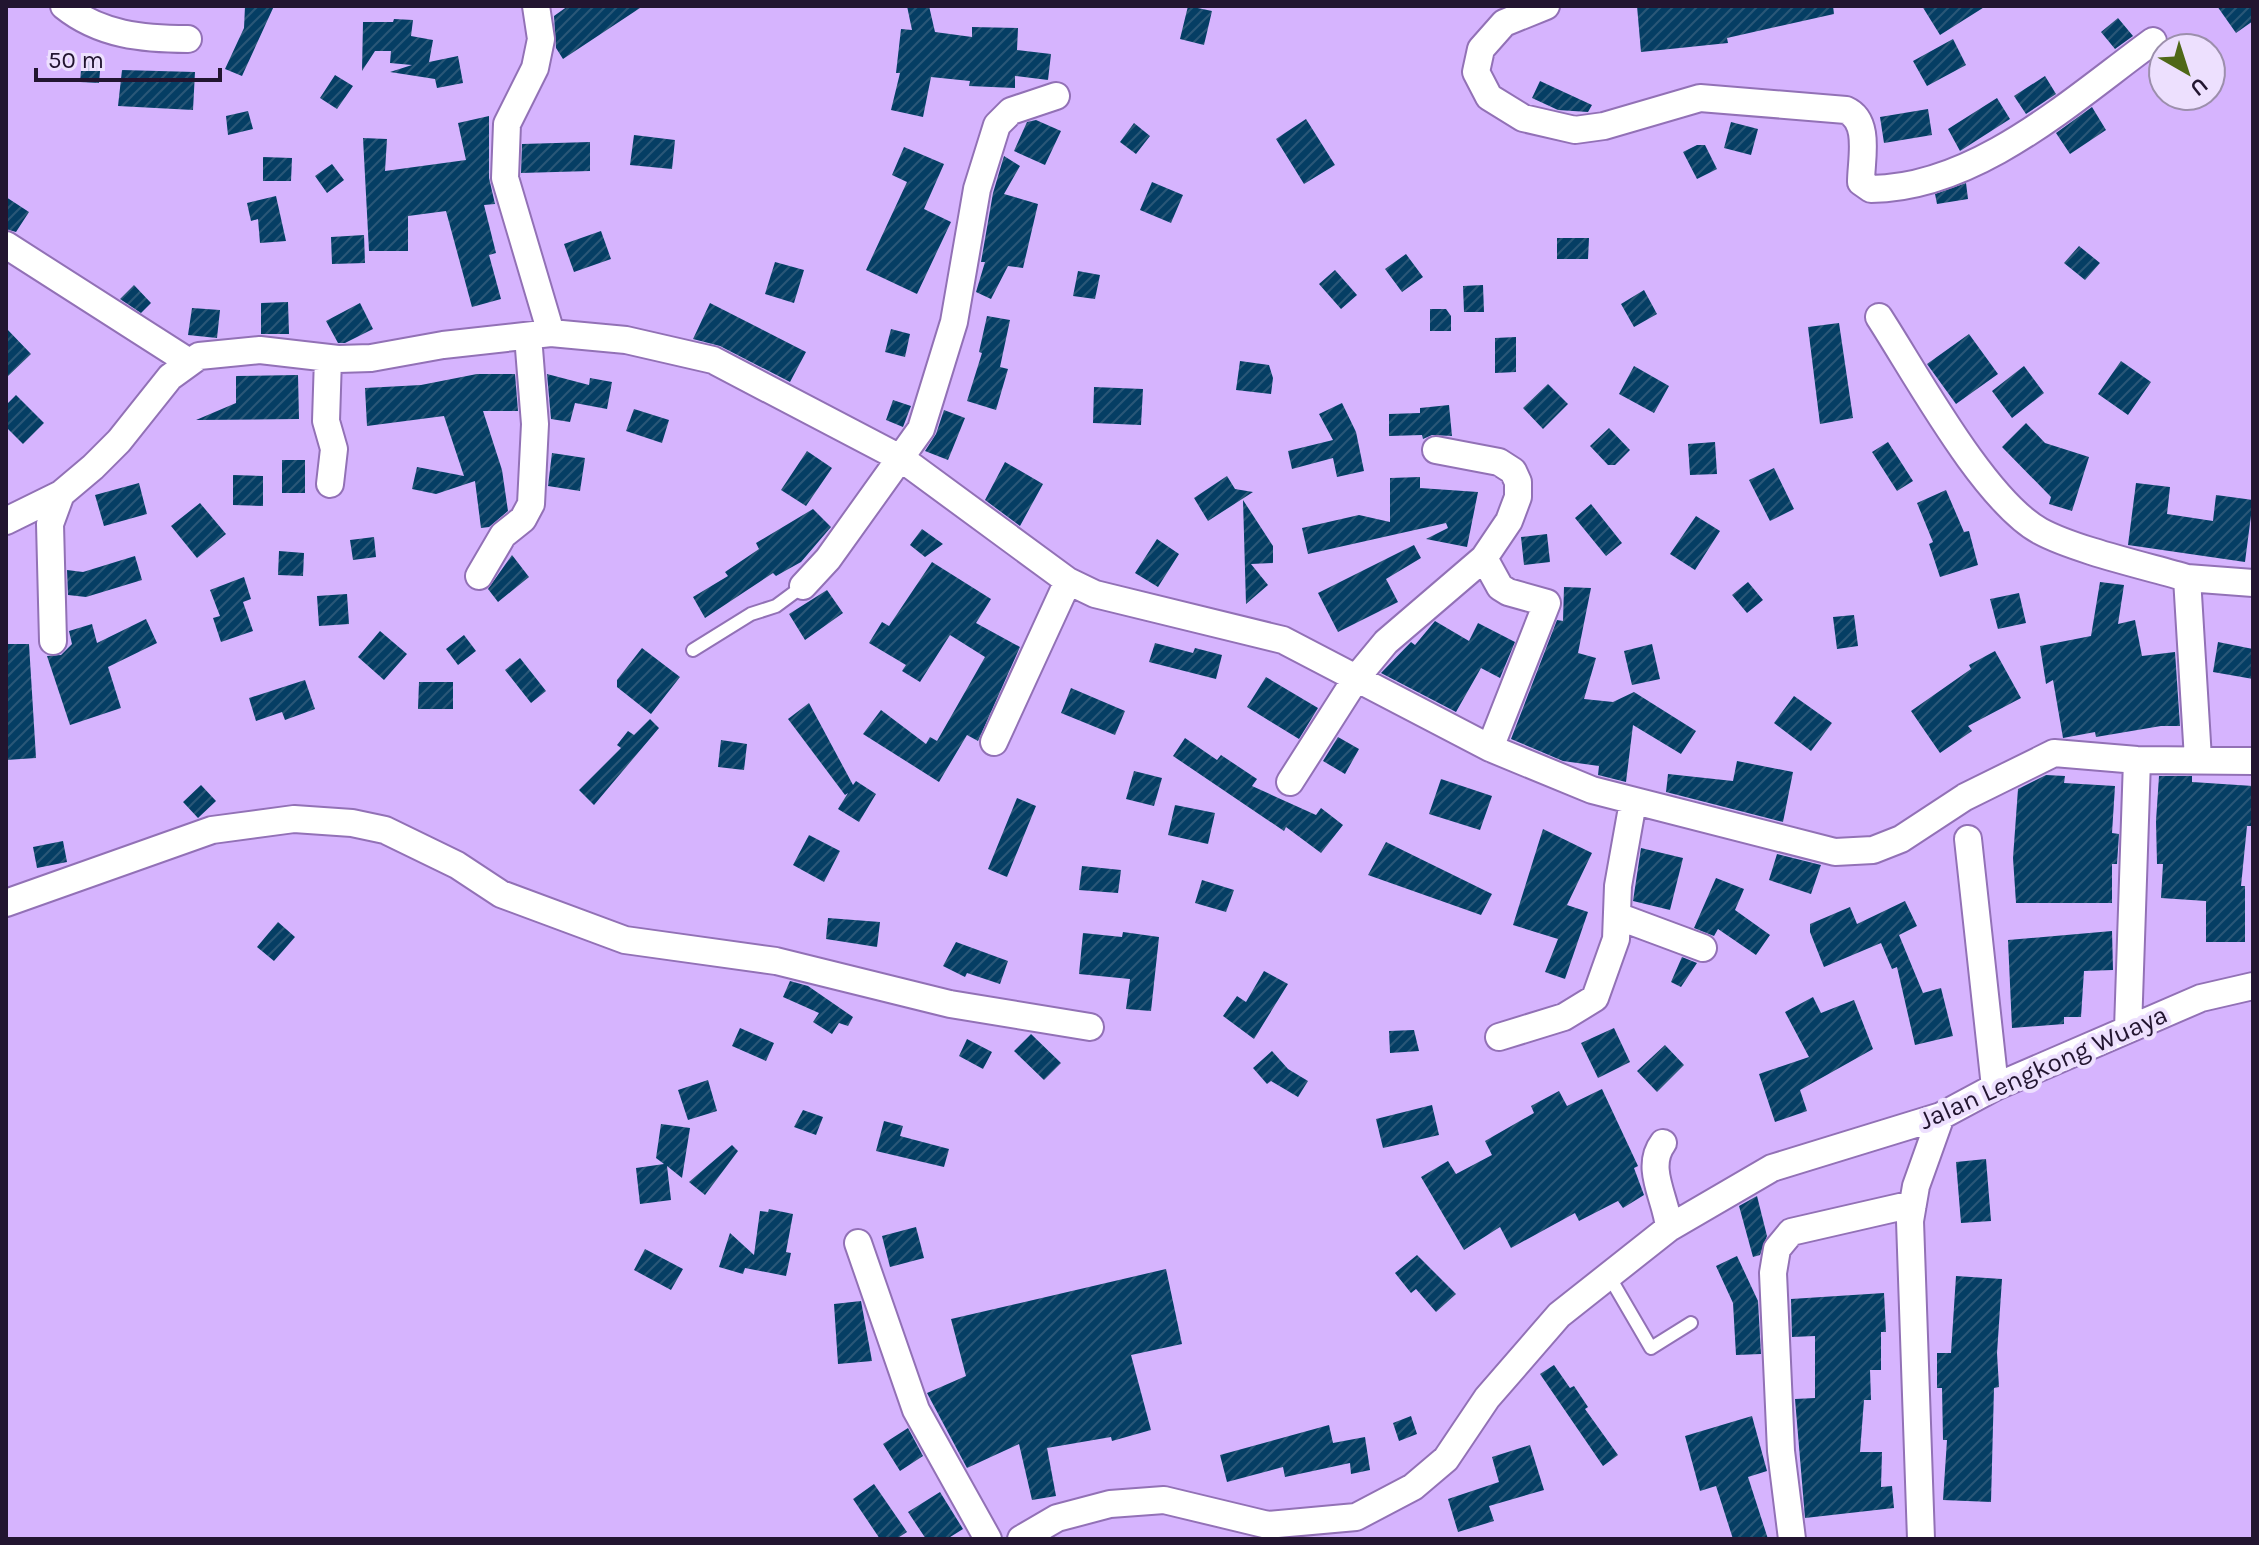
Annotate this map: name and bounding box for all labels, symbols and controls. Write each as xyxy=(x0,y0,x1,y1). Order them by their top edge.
scale bar xyxy=(36,32,220,82)
north arrow xyxy=(2147,32,2227,112)
text: 50 m xyxy=(48,46,104,74)
text: U xyxy=(2185,72,2213,102)
street label: Jalan Lengkong Wuaya xyxy=(1914,999,2172,1136)

